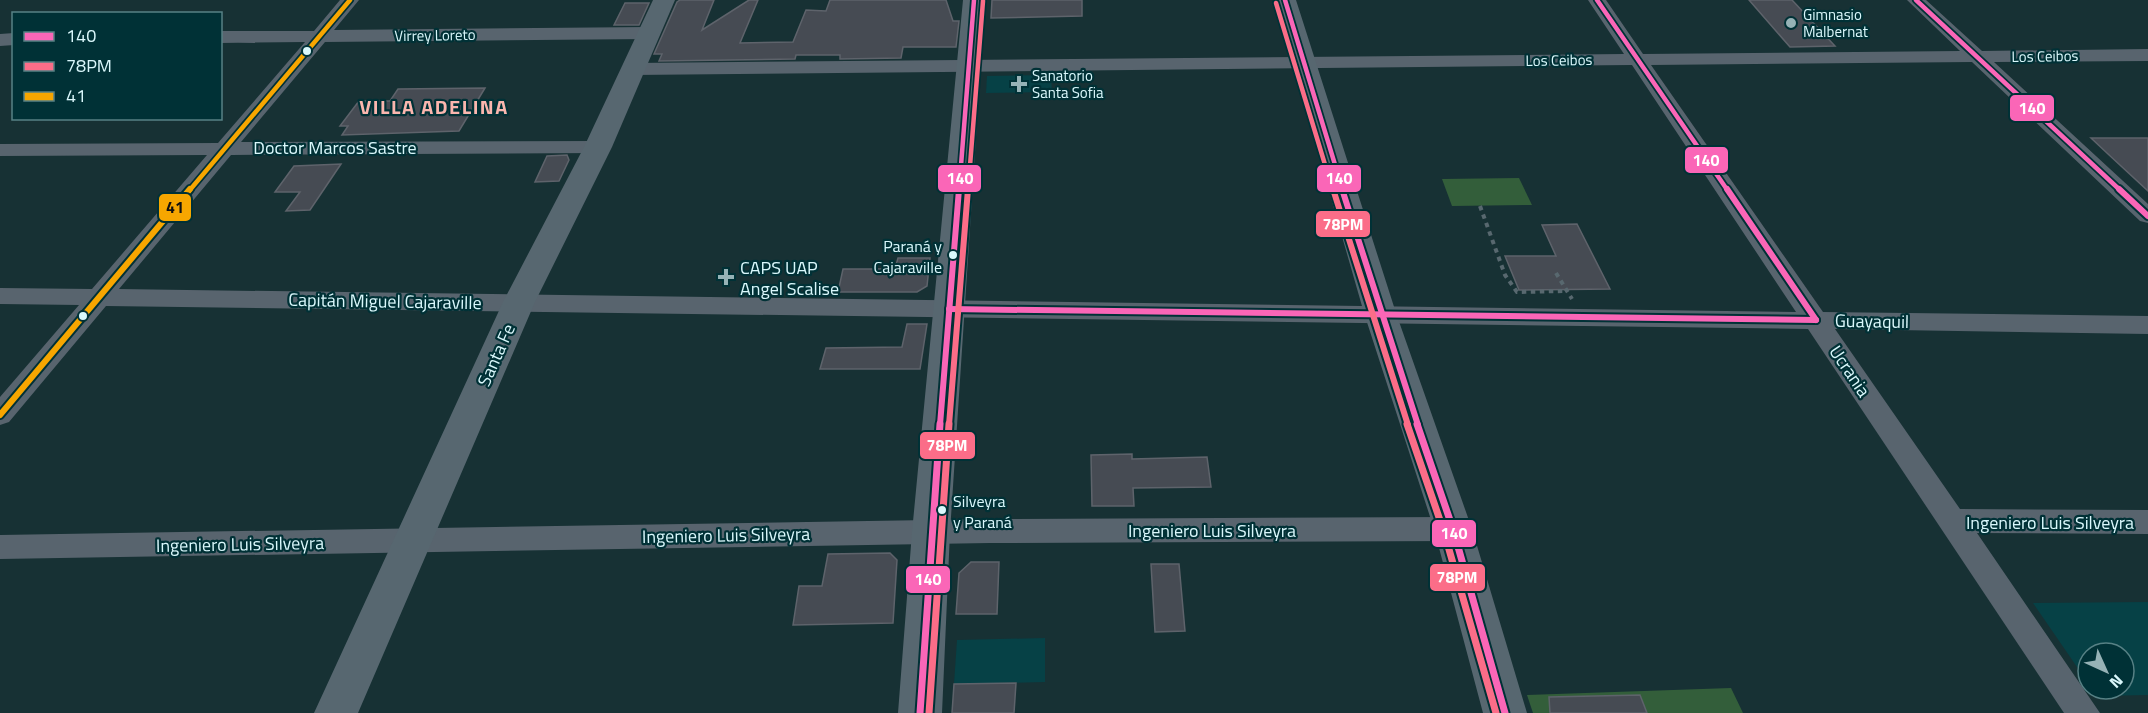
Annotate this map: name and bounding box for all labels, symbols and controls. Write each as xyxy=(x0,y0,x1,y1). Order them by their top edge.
place label: Gimnasio Malbernat xyxy=(1803,3,1869,43)
legend xyxy=(12,12,222,120)
marker: Gimnasio Malbernat xyxy=(1784,16,1798,30)
text: 140 xyxy=(66,22,96,49)
street label: Virrey Loreto xyxy=(394,23,476,47)
street label: Los Ceibos xyxy=(2011,44,2079,68)
unlabelled marker xyxy=(301,45,313,57)
street label: Los Ceibos xyxy=(1525,48,1593,72)
text: 78PM xyxy=(66,52,112,79)
place label: Sanatorio Santa Sofia xyxy=(1032,64,1104,104)
marker: Sanatorio Santa Sofia xyxy=(1010,75,1028,93)
text: 41 xyxy=(66,82,86,109)
district label: VILLA ADELINA xyxy=(359,91,509,122)
line badge: 140 xyxy=(2009,94,2055,122)
text: 140 xyxy=(2019,96,2045,120)
street label: Doctor Marcos Sastre xyxy=(253,134,417,161)
line badge: 140 xyxy=(1684,146,1729,174)
text: 140 xyxy=(1693,148,1719,172)
line badge: 140 xyxy=(937,164,982,193)
line badge: 140 xyxy=(1316,164,1362,193)
text: 140 xyxy=(947,166,973,190)
text: 140 xyxy=(1326,166,1352,190)
line badge: 41 xyxy=(158,193,192,222)
text: 41 xyxy=(166,195,184,219)
line badge: 78PM xyxy=(1315,210,1371,238)
text: 78PM xyxy=(1322,212,1364,236)
place label: Paraná y Cajaraville xyxy=(874,234,942,279)
marker: Paraná y Cajaraville xyxy=(947,249,959,261)
place label: CAPS UAP Angel Scalise xyxy=(740,254,839,302)
marker: CAPS UAP Angel Scalise xyxy=(717,268,735,286)
street label: Capitán Miguel Cajaraville xyxy=(288,286,482,316)
street label: Guayaquil xyxy=(1835,307,1909,335)
unlabelled marker xyxy=(77,310,89,322)
street label: Santa Fe xyxy=(470,319,522,391)
street label: Ucrania xyxy=(1823,340,1877,402)
line badge: 78PM xyxy=(919,431,976,460)
text: 78PM xyxy=(926,433,968,457)
place label: Silveyra y Paraná xyxy=(953,489,1012,534)
marker: Silveyra y Paraná xyxy=(936,504,948,516)
street label: Ingeniero Luis Silveyra xyxy=(1966,509,2134,536)
street label: Ingeniero Luis Silveyra xyxy=(1128,517,1296,544)
line badge: 140 xyxy=(1431,519,1477,548)
street label: Ingeniero Luis Silveyra xyxy=(642,520,810,550)
text: 140 xyxy=(1441,521,1467,545)
street label: Ingeniero Luis Silveyra xyxy=(156,529,324,559)
line badge: 78PM xyxy=(1429,563,1486,592)
line badge: 140 xyxy=(905,565,951,594)
text: 78PM xyxy=(1436,565,1478,589)
text: 140 xyxy=(915,567,941,591)
north arrow xyxy=(2076,641,2136,701)
text: N xyxy=(2104,669,2129,694)

